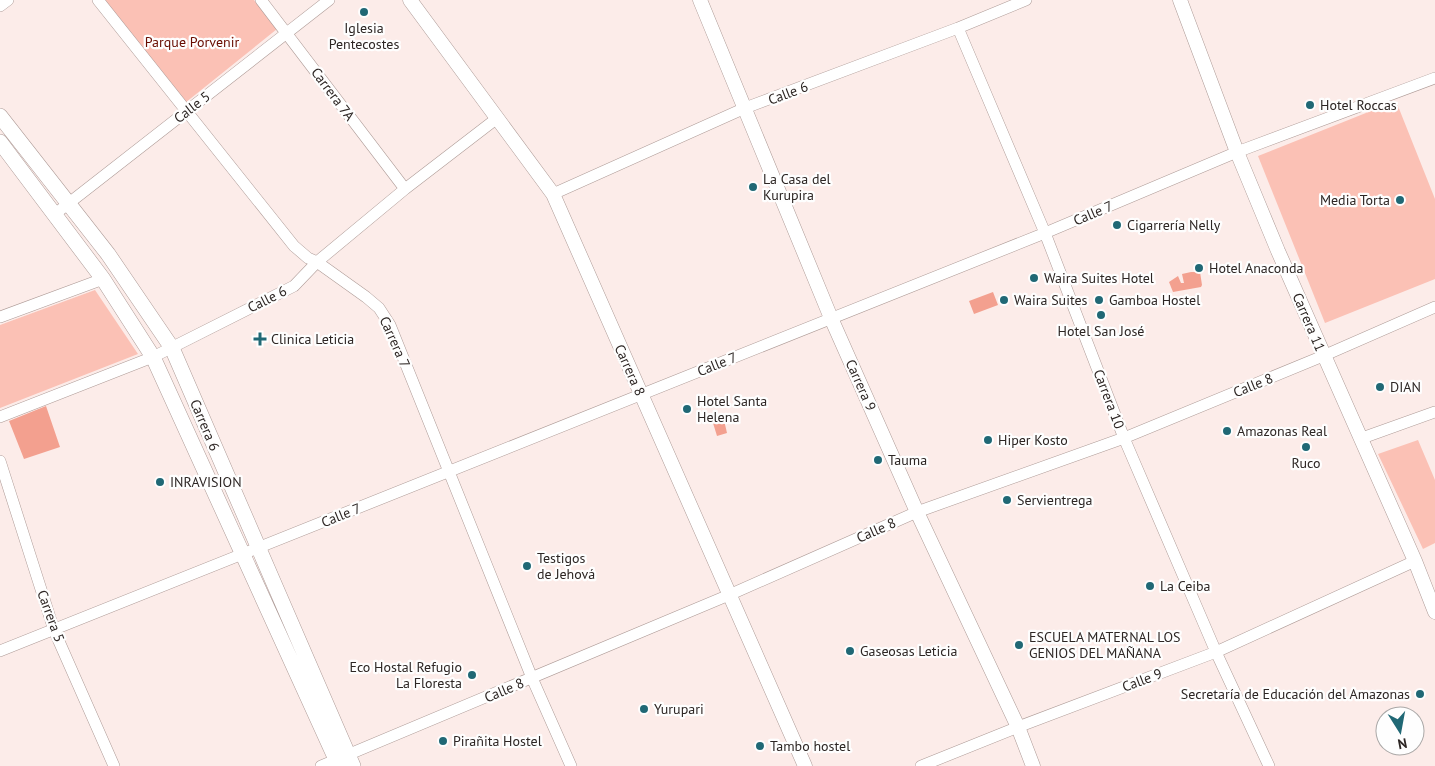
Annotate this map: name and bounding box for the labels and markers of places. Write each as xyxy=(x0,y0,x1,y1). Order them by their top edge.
marker: Iglesia Pentecostes xyxy=(358,6,370,18)
place label: Iglesia Pentecostes xyxy=(329,19,399,53)
place label: Hotel Roccas xyxy=(1320,96,1397,114)
marker: Hotel Roccas xyxy=(1304,99,1316,111)
place label: La Casa del Kurupira xyxy=(763,170,831,204)
marker: La Casa del Kurupira xyxy=(747,181,759,193)
place label: Media Torta xyxy=(1320,191,1390,209)
marker: Media Torta xyxy=(1394,194,1406,206)
place label: Cigarrería Nelly xyxy=(1127,216,1221,234)
marker: Cigarrería Nelly xyxy=(1111,219,1123,231)
place label: Hotel Anaconda xyxy=(1209,259,1303,277)
marker: Hotel Anaconda xyxy=(1193,262,1205,274)
place label: Waira Suites Hotel xyxy=(1044,269,1154,287)
marker: Waira Suites Hotel xyxy=(1028,272,1040,284)
place label: Waira Suites xyxy=(1014,291,1088,309)
place label: Gamboa Hostel xyxy=(1109,291,1200,309)
marker: Waira Suites xyxy=(998,294,1010,306)
marker: Gamboa Hostel xyxy=(1093,294,1105,306)
marker: Hotel San José xyxy=(1095,309,1107,321)
place label: Hotel San José xyxy=(1058,322,1144,340)
place label: Clinica Leticia xyxy=(271,330,354,348)
marker: Clinica Leticia xyxy=(253,332,267,346)
place label: DIAN xyxy=(1390,378,1421,396)
marker: DIAN xyxy=(1374,381,1386,393)
place label: Hotel Santa Helena xyxy=(697,392,767,426)
marker: Hotel Santa Helena xyxy=(681,403,693,415)
place label: Amazonas Real xyxy=(1237,422,1327,440)
marker: Amazonas Real xyxy=(1221,425,1233,437)
place label: Hiper Kosto xyxy=(998,431,1068,449)
marker: Hiper Kosto xyxy=(982,434,994,446)
marker: Ruco xyxy=(1300,441,1312,453)
place label: Tauma xyxy=(888,451,927,469)
marker: Tauma xyxy=(872,454,884,466)
place label: Ruco xyxy=(1291,454,1321,472)
place label: INRAVISION xyxy=(170,473,242,491)
marker: INRAVISION xyxy=(154,476,166,488)
place label: Servientrega xyxy=(1017,491,1093,509)
marker: Servientrega xyxy=(1001,494,1013,506)
place label: Testigos de Jehová xyxy=(537,549,595,583)
marker: Testigos de Jehová xyxy=(521,560,533,572)
place label: La Ceiba xyxy=(1160,577,1211,595)
marker: La Ceiba xyxy=(1144,580,1156,592)
place label: ESCUELA MATERNAL LOS GENIOS DEL MAÑANA xyxy=(1029,628,1181,662)
marker: ESCUELA MATERNAL LOS GENIOS DEL MAÑANA xyxy=(1013,639,1025,651)
place label: Gaseosas Leticia xyxy=(860,642,957,660)
marker: Gaseosas Leticia xyxy=(844,645,856,657)
place label: Eco Hostal Refugio La Floresta xyxy=(349,658,462,692)
marker: Eco Hostal Refugio La Floresta xyxy=(466,669,478,681)
place label: Secretaría de Educación del Amazonas xyxy=(1181,685,1410,703)
marker: Secretaría de Educación del Amazonas xyxy=(1414,688,1426,700)
place label: Yurupari xyxy=(654,700,704,718)
marker: Yurupari xyxy=(638,703,650,715)
place label: Pirañita Hostel xyxy=(453,732,542,750)
marker: Pirañita Hostel xyxy=(437,735,449,747)
place label: Tambo hostel xyxy=(770,737,850,755)
marker: Tambo hostel xyxy=(754,740,766,752)

